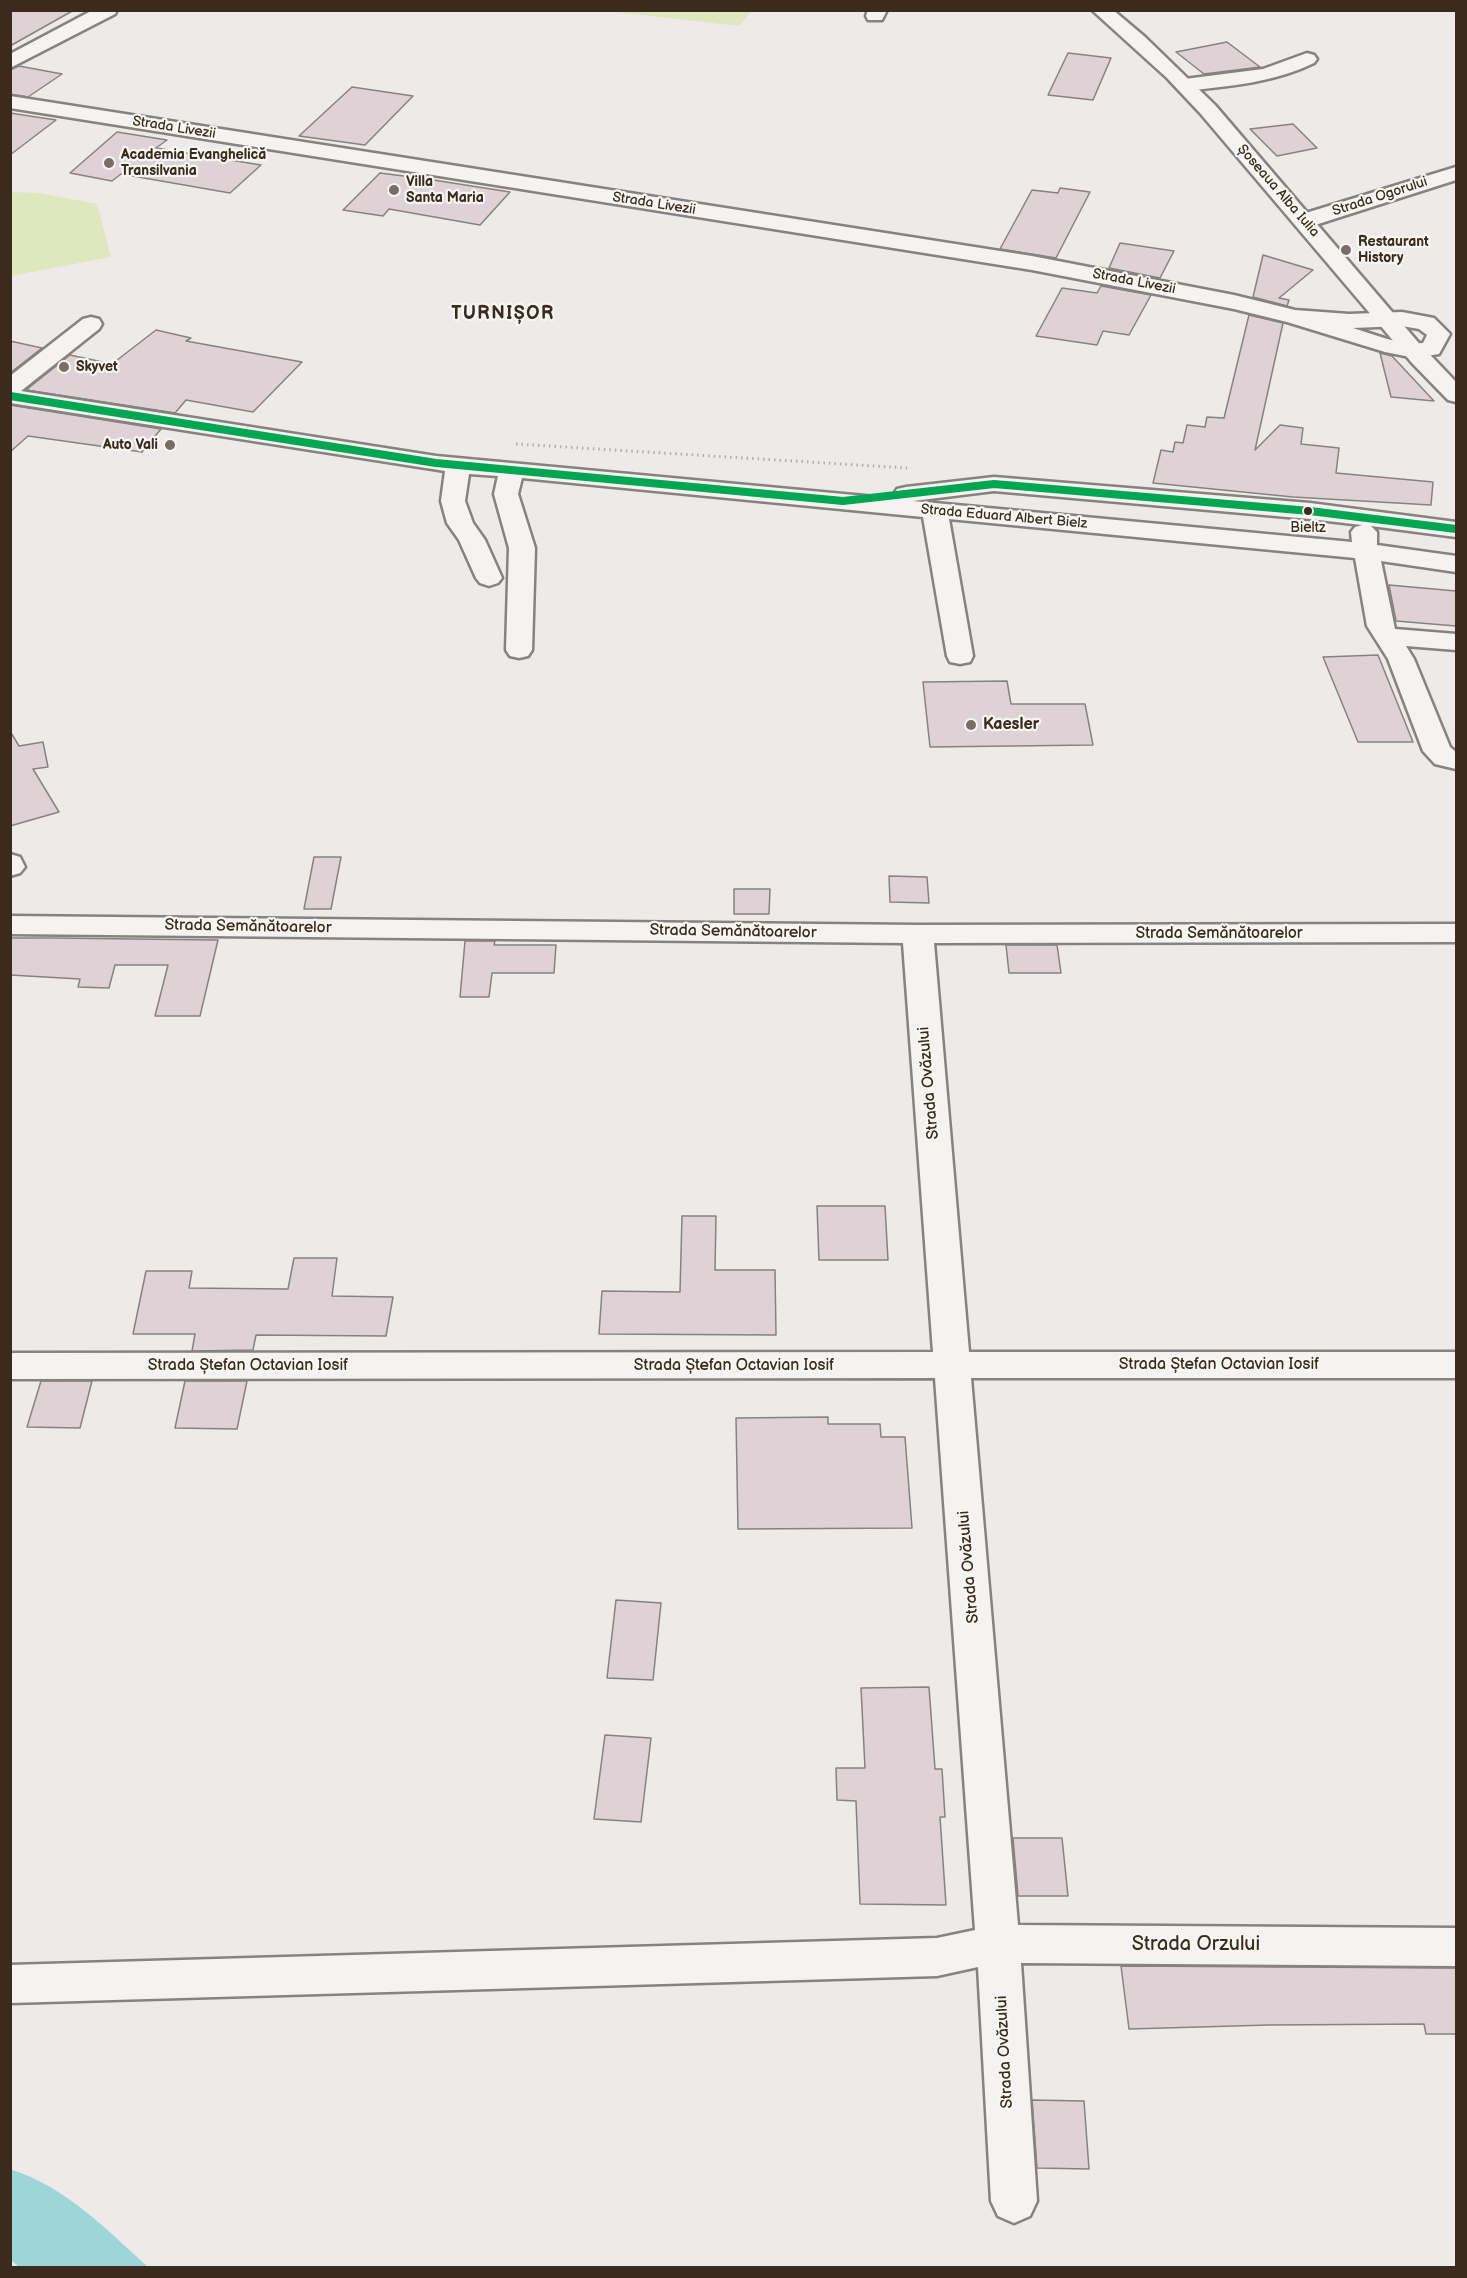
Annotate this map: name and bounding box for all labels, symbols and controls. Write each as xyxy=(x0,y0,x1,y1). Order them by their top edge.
street label: Strada Livezii xyxy=(131,113,217,143)
street label: Șoseaua Alba Iulia xyxy=(1233,141,1323,241)
place label: Academia Evanghelică Transilvania xyxy=(121,147,266,180)
marker: Academia Evanghelică Transilvania xyxy=(102,156,116,170)
place label: Villa Santa Maria xyxy=(406,174,484,206)
street label: Strada Ogorului xyxy=(1330,174,1430,220)
marker: Villa Santa Maria xyxy=(387,183,401,197)
street label: Strada Livezii xyxy=(611,189,697,219)
place label: Restaurant History xyxy=(1358,234,1429,266)
marker: Restaurant History xyxy=(1339,243,1353,257)
street label: Strada Livezii xyxy=(1091,266,1177,298)
district label: TURNIȘOR xyxy=(451,303,555,325)
place label: Skyvet xyxy=(76,359,118,375)
marker: Skyvet xyxy=(57,360,71,374)
place label: Auto Vali xyxy=(103,437,158,453)
marker: Auto Vali xyxy=(163,438,177,452)
street label: Strada Eduard Albert Bielz xyxy=(920,501,1088,533)
marker: Bieltz xyxy=(1302,505,1314,517)
place label: Bieltz xyxy=(1290,520,1326,536)
place label: Kaesler xyxy=(983,715,1039,735)
marker: Kaesler xyxy=(964,718,978,732)
street label: Strada Semănătoarelor xyxy=(164,916,332,938)
street label: Strada Semănătoarelor xyxy=(649,921,817,943)
street label: Strada Semănătoarelor xyxy=(1135,924,1303,944)
street label: Strada Ovăzului xyxy=(915,1026,943,1140)
street label: Strada Ștefan Octavian Iosif xyxy=(1119,1355,1319,1375)
street label: Strada Ștefan Octavian Iosif xyxy=(148,1356,348,1376)
street label: Strada Ștefan Octavian Iosif xyxy=(634,1356,834,1376)
street label: Strada Ovăzului xyxy=(955,1510,983,1624)
street label: Strada Orzului xyxy=(1132,1933,1260,1957)
street label: Strada Ovăzului xyxy=(992,1995,1018,2109)

